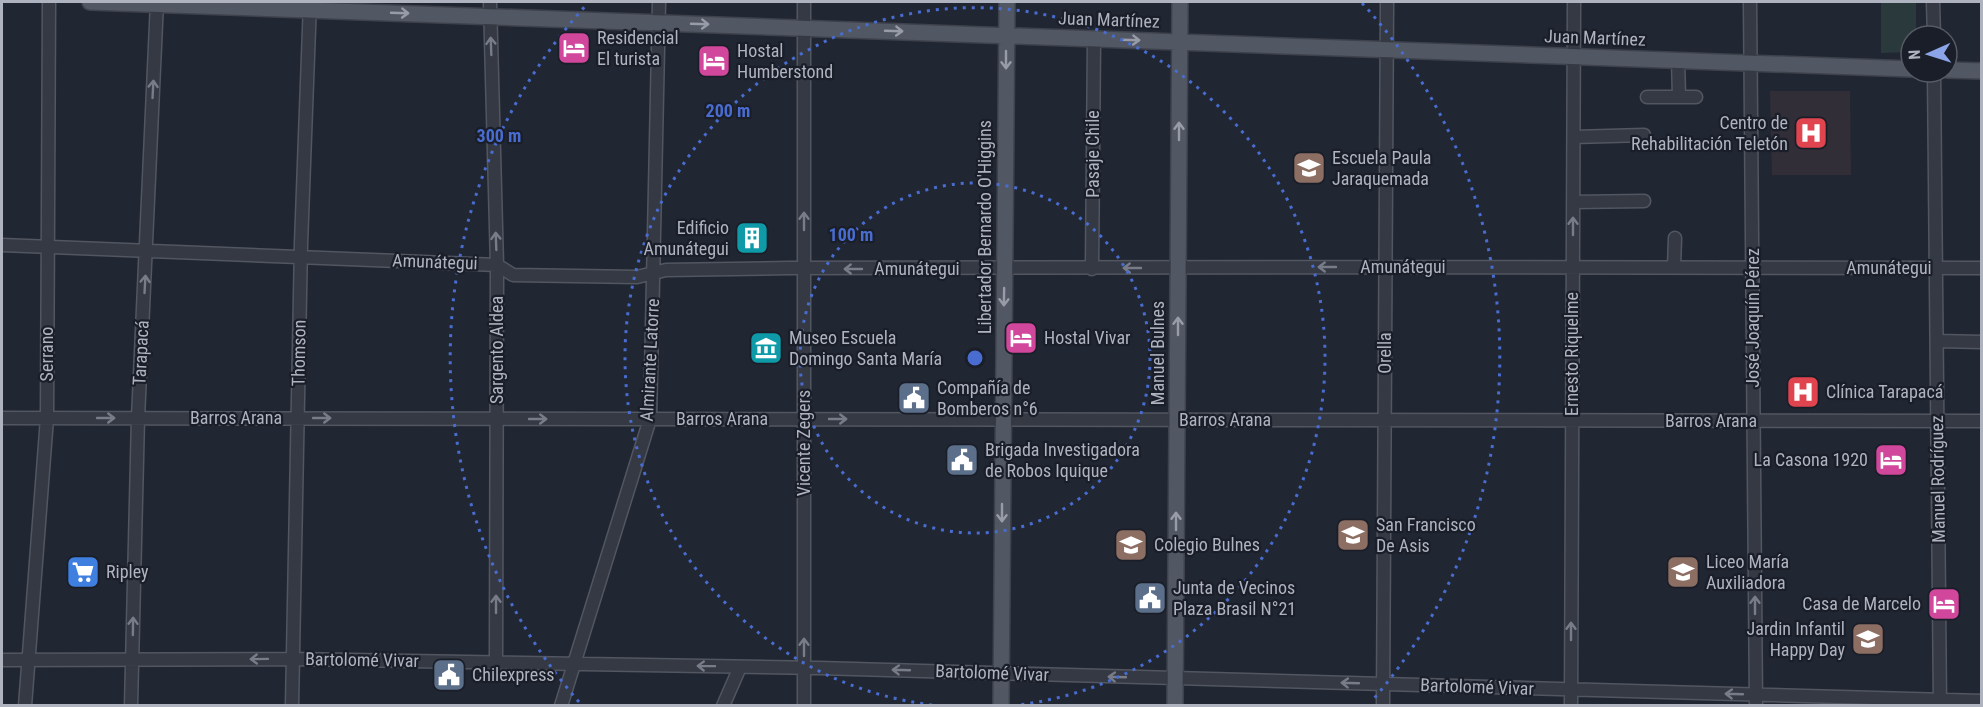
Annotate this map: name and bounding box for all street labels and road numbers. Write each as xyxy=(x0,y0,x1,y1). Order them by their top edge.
street label: Juan Martínez xyxy=(1058,7,1160,32)
street label: Juan Martínez xyxy=(1544,25,1646,50)
street label: Pasaje Chile xyxy=(1082,110,1103,198)
street label: Libertador Bernardo O'Higgins xyxy=(974,120,995,334)
street label: José Joaquín Pérez xyxy=(1742,248,1763,388)
street label: Amunátegui xyxy=(392,250,478,273)
street label: Amunátegui xyxy=(1360,256,1446,277)
street label: Amunátegui xyxy=(1846,257,1932,278)
street label: Amunátegui xyxy=(874,258,960,279)
street label: Ernesto Riquelme xyxy=(1561,292,1582,416)
street label: Sargento Aldea xyxy=(486,296,507,404)
street label: Almirante Latorre xyxy=(636,298,663,422)
street label: Manuel Bulnes xyxy=(1147,301,1168,405)
street label: Tarapacá xyxy=(128,320,153,386)
street label: Thomson xyxy=(287,320,310,386)
street label: Serrano xyxy=(36,327,57,381)
street label: Orella xyxy=(1374,332,1395,374)
street label: Vicente Zegers xyxy=(793,390,814,496)
street label: Barros Arana xyxy=(190,407,282,428)
street label: Barros Arana xyxy=(676,408,768,429)
street label: Barros Arana xyxy=(1179,409,1271,430)
street label: Barros Arana xyxy=(1665,410,1757,431)
street label: Manuel Rodríguez xyxy=(1926,415,1949,543)
street label: Bartolomé Vivar xyxy=(305,648,420,671)
street label: Bartolomé Vivar xyxy=(935,660,1050,685)
street label: Bartolomé Vivar xyxy=(1420,674,1535,699)

